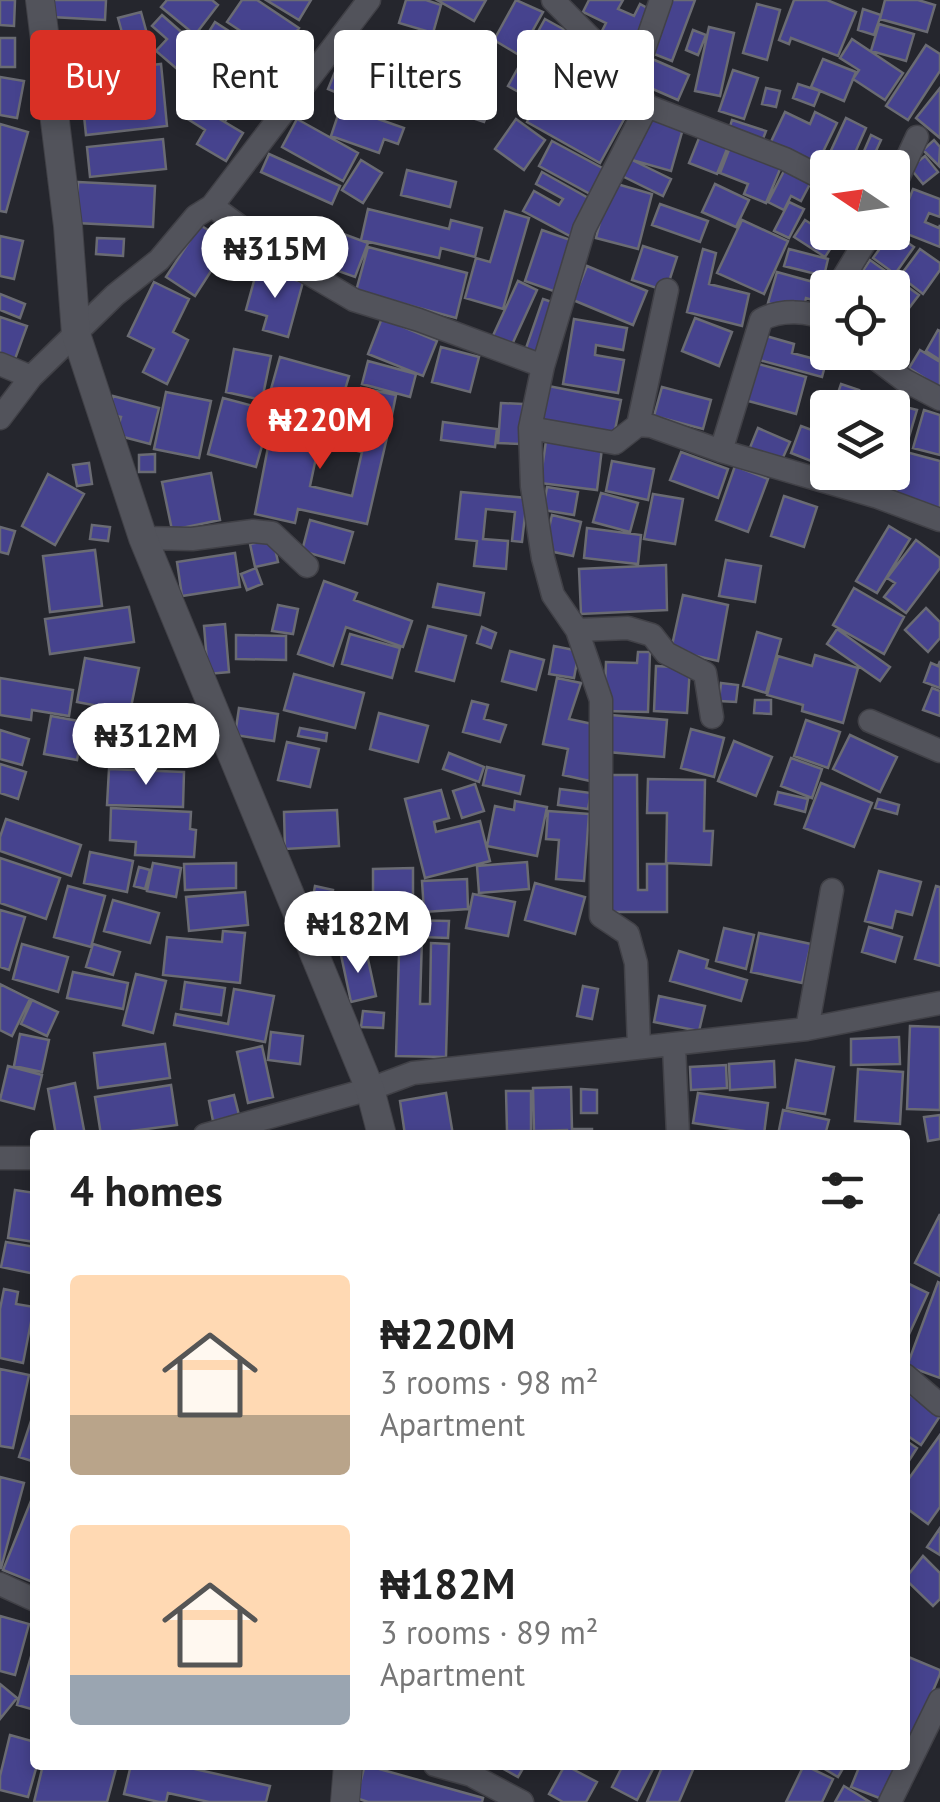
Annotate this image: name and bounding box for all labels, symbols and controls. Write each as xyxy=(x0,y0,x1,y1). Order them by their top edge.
chip: Buy xyxy=(30,30,156,120)
chip: Rent xyxy=(176,30,314,120)
chip: Filters xyxy=(334,30,497,120)
chip: New xyxy=(517,30,654,120)
north arrow xyxy=(810,150,910,250)
map controls xyxy=(810,150,910,490)
pin: ₦315M xyxy=(205,216,345,301)
text: ₦315M xyxy=(223,227,327,269)
button: locate xyxy=(810,270,910,370)
pin: ₦220M xyxy=(250,387,390,472)
button: layers xyxy=(810,390,910,490)
text: ₦220M xyxy=(268,398,372,440)
pin: ₦312M xyxy=(76,703,216,788)
text: ₦312M xyxy=(94,714,198,756)
pin: ₦182M xyxy=(288,891,428,976)
text: ₦182M xyxy=(306,902,410,944)
text: 4 homes xyxy=(70,1163,223,1218)
icon: filters xyxy=(815,1163,870,1218)
text: ₦220M xyxy=(380,1306,515,1361)
icon: home xyxy=(150,1315,270,1435)
text: 3 rooms · 98 m² xyxy=(380,1361,598,1403)
text: Apartment xyxy=(380,1403,525,1445)
text: ₦182M xyxy=(380,1556,515,1611)
icon: home xyxy=(150,1565,270,1685)
text: 3 rooms · 89 m² xyxy=(380,1611,598,1653)
text: Apartment xyxy=(380,1653,525,1695)

